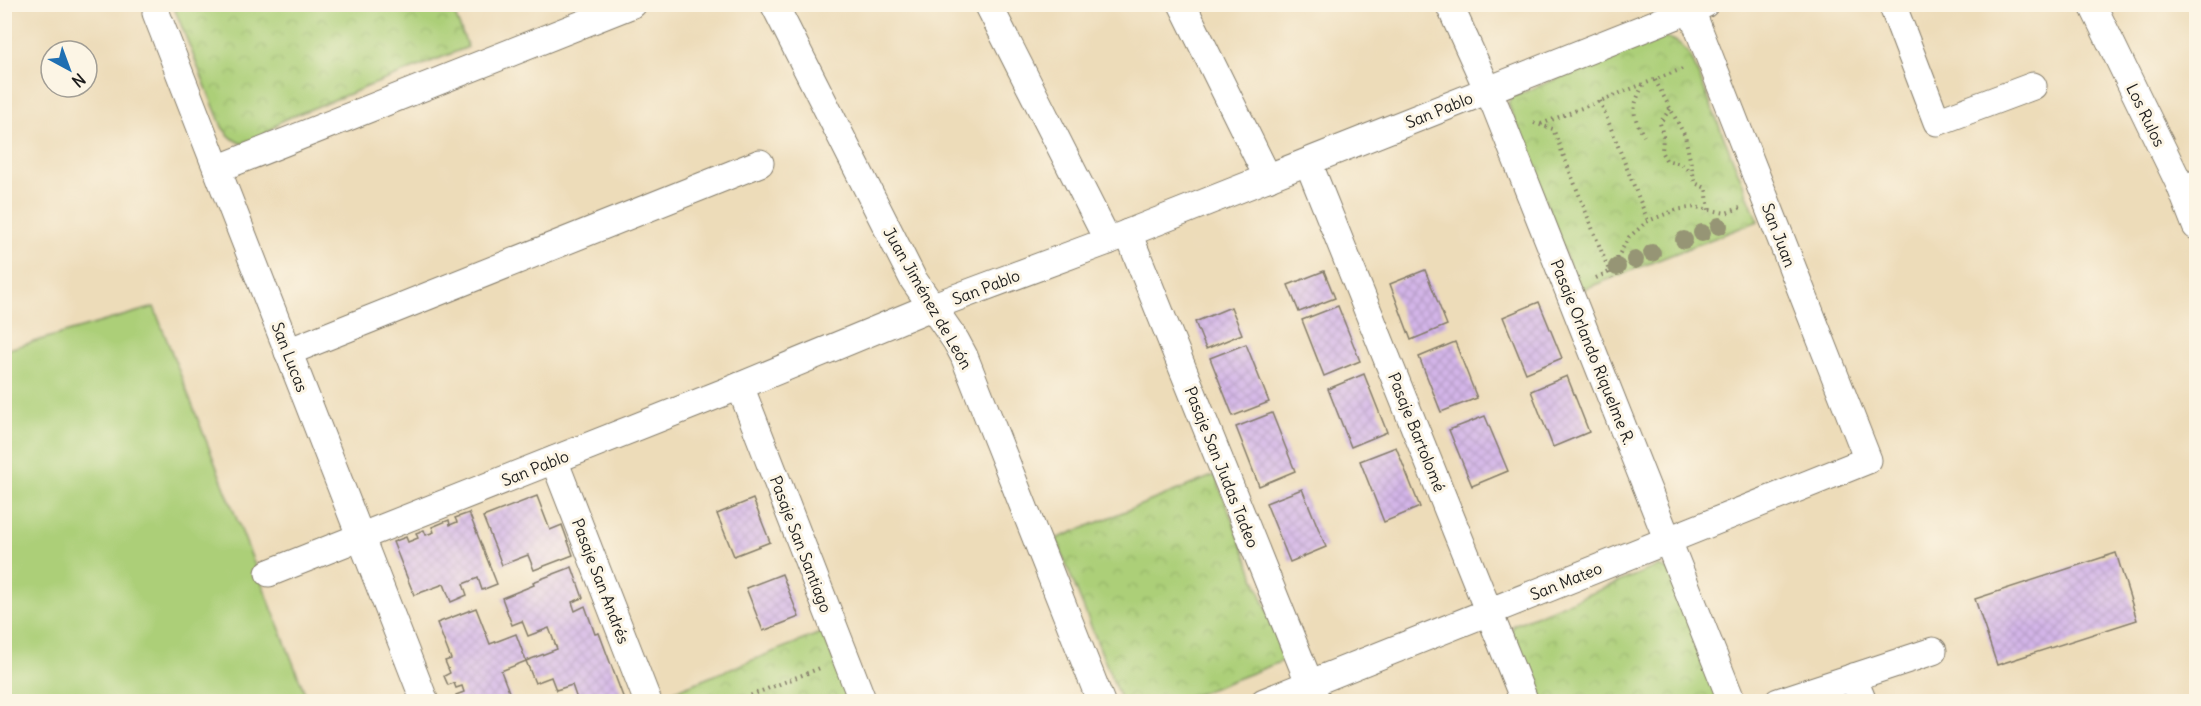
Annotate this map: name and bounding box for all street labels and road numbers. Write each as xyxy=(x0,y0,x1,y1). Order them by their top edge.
street label: Los Rulos xyxy=(2122,80,2170,150)
street label: San Pablo xyxy=(1402,87,1476,133)
street label: San Juan xyxy=(1758,200,1800,270)
street label: Juan Jiménez de León xyxy=(879,224,977,372)
street label: Pasaje Orlando Riquelme R. xyxy=(1547,256,1639,448)
street label: San Pablo xyxy=(949,265,1023,309)
street label: San Lucas xyxy=(268,319,312,395)
street label: Pasaje Bartolomé xyxy=(1384,370,1450,494)
street label: Pasaje San Judas Tadeo xyxy=(1180,383,1264,551)
street label: San Pablo xyxy=(498,445,572,491)
street label: Pasaje San Santiago xyxy=(766,473,836,615)
street label: Pasaje San Andrés xyxy=(568,515,634,647)
street label: San Mateo xyxy=(1527,558,1605,604)

